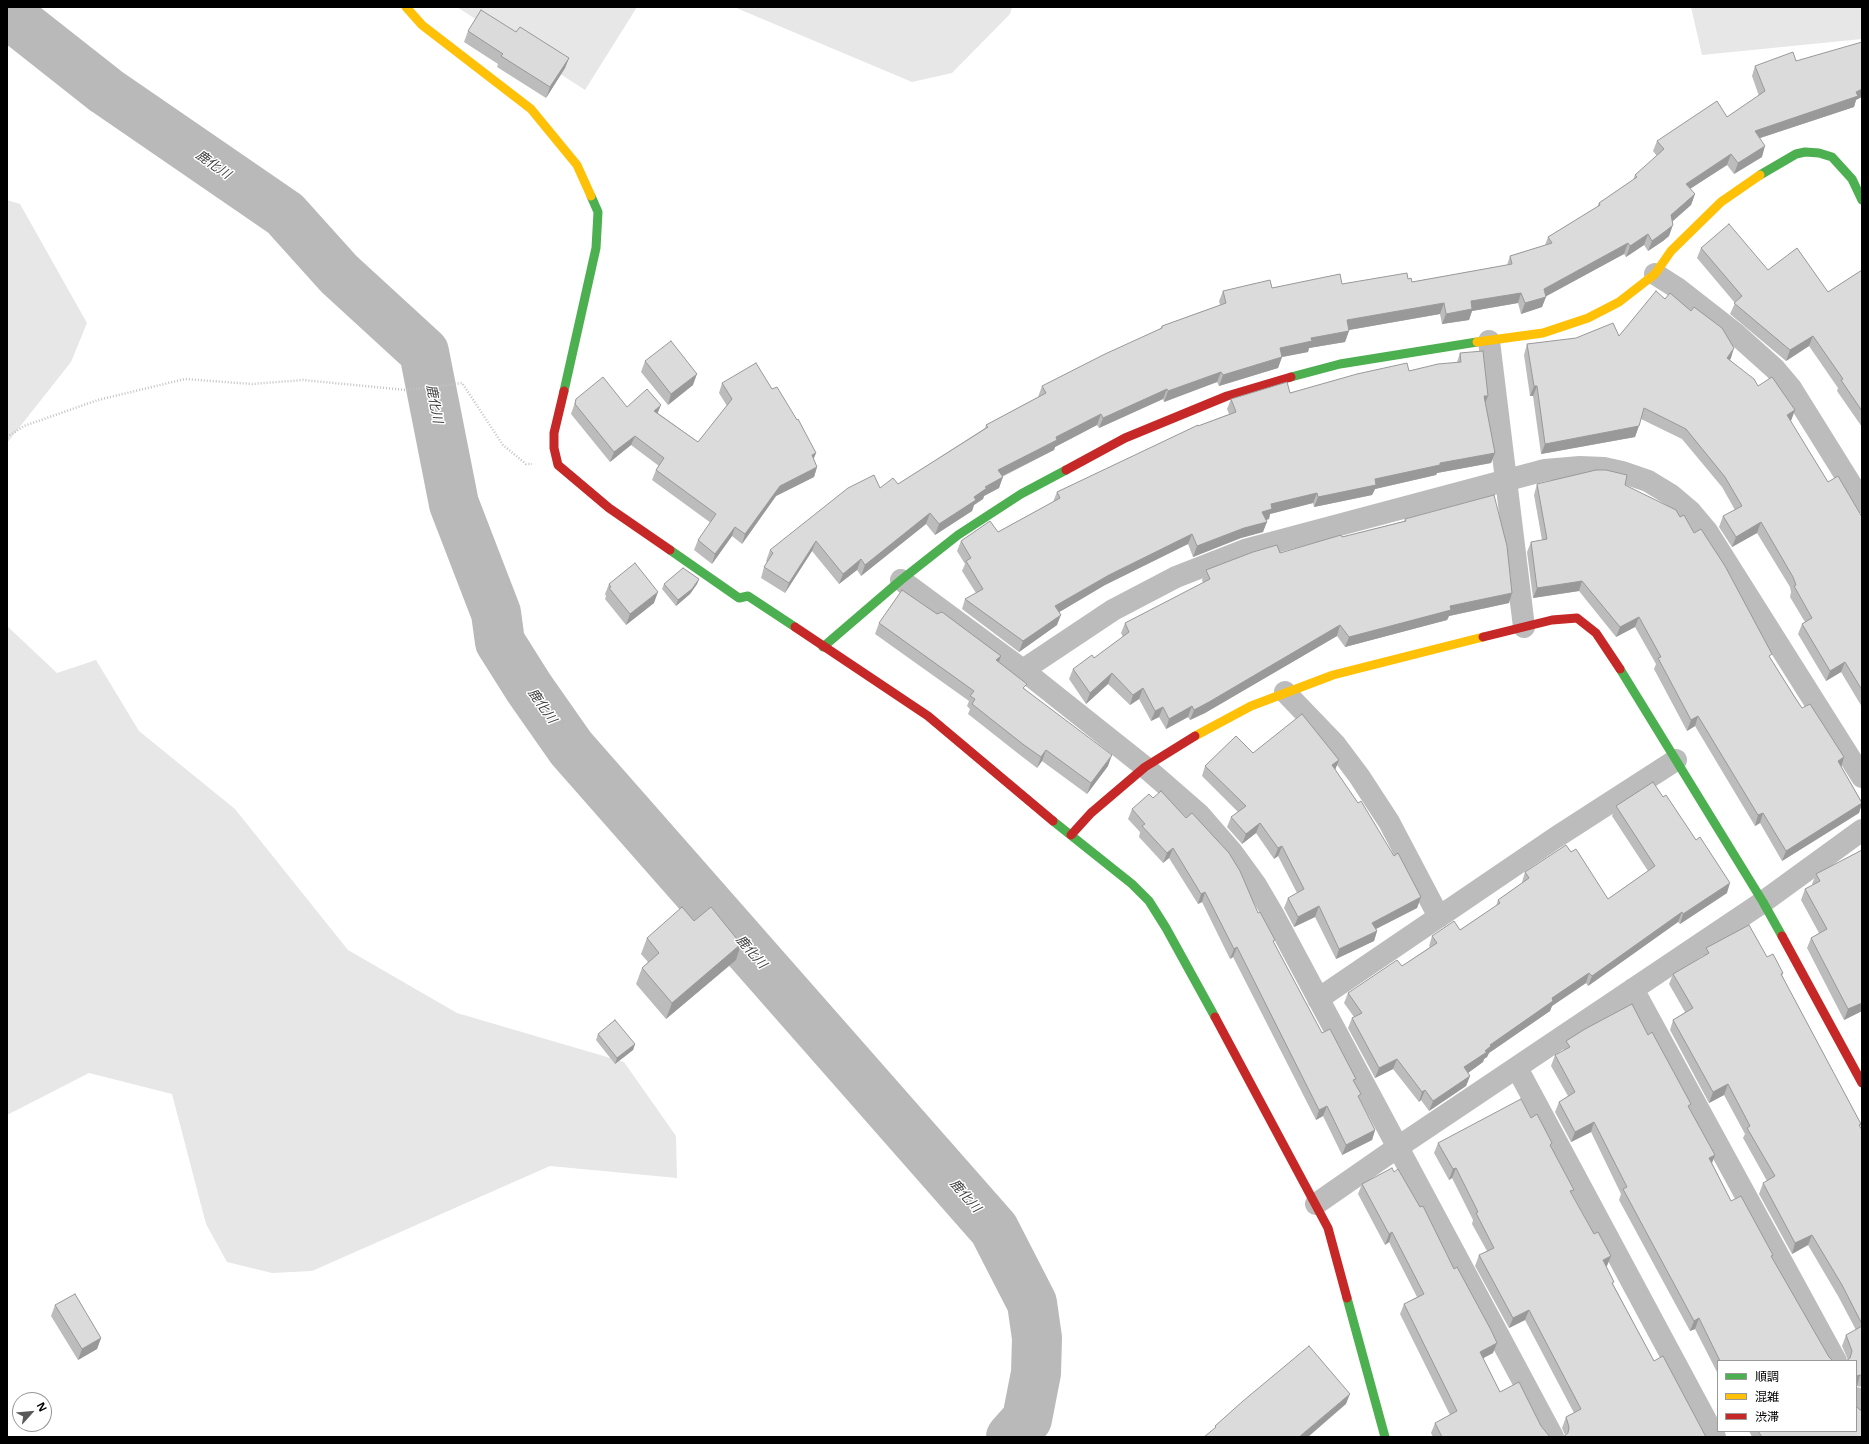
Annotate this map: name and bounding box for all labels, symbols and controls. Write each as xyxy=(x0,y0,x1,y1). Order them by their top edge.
water label: 鹿化川 xyxy=(193,147,233,183)
water label: 鹿化川 xyxy=(423,383,445,425)
water label: 鹿化川 xyxy=(524,686,560,726)
water label: 鹿化川 xyxy=(732,932,770,972)
water label: 鹿化川 xyxy=(946,1176,984,1216)
legend xyxy=(1717,1360,1857,1432)
text: 順調 xyxy=(1755,1368,1779,1385)
text: 混雑 xyxy=(1755,1388,1779,1405)
north arrow xyxy=(12,1392,52,1432)
text: N xyxy=(34,1399,51,1414)
text: 渋滞 xyxy=(1755,1408,1779,1425)

